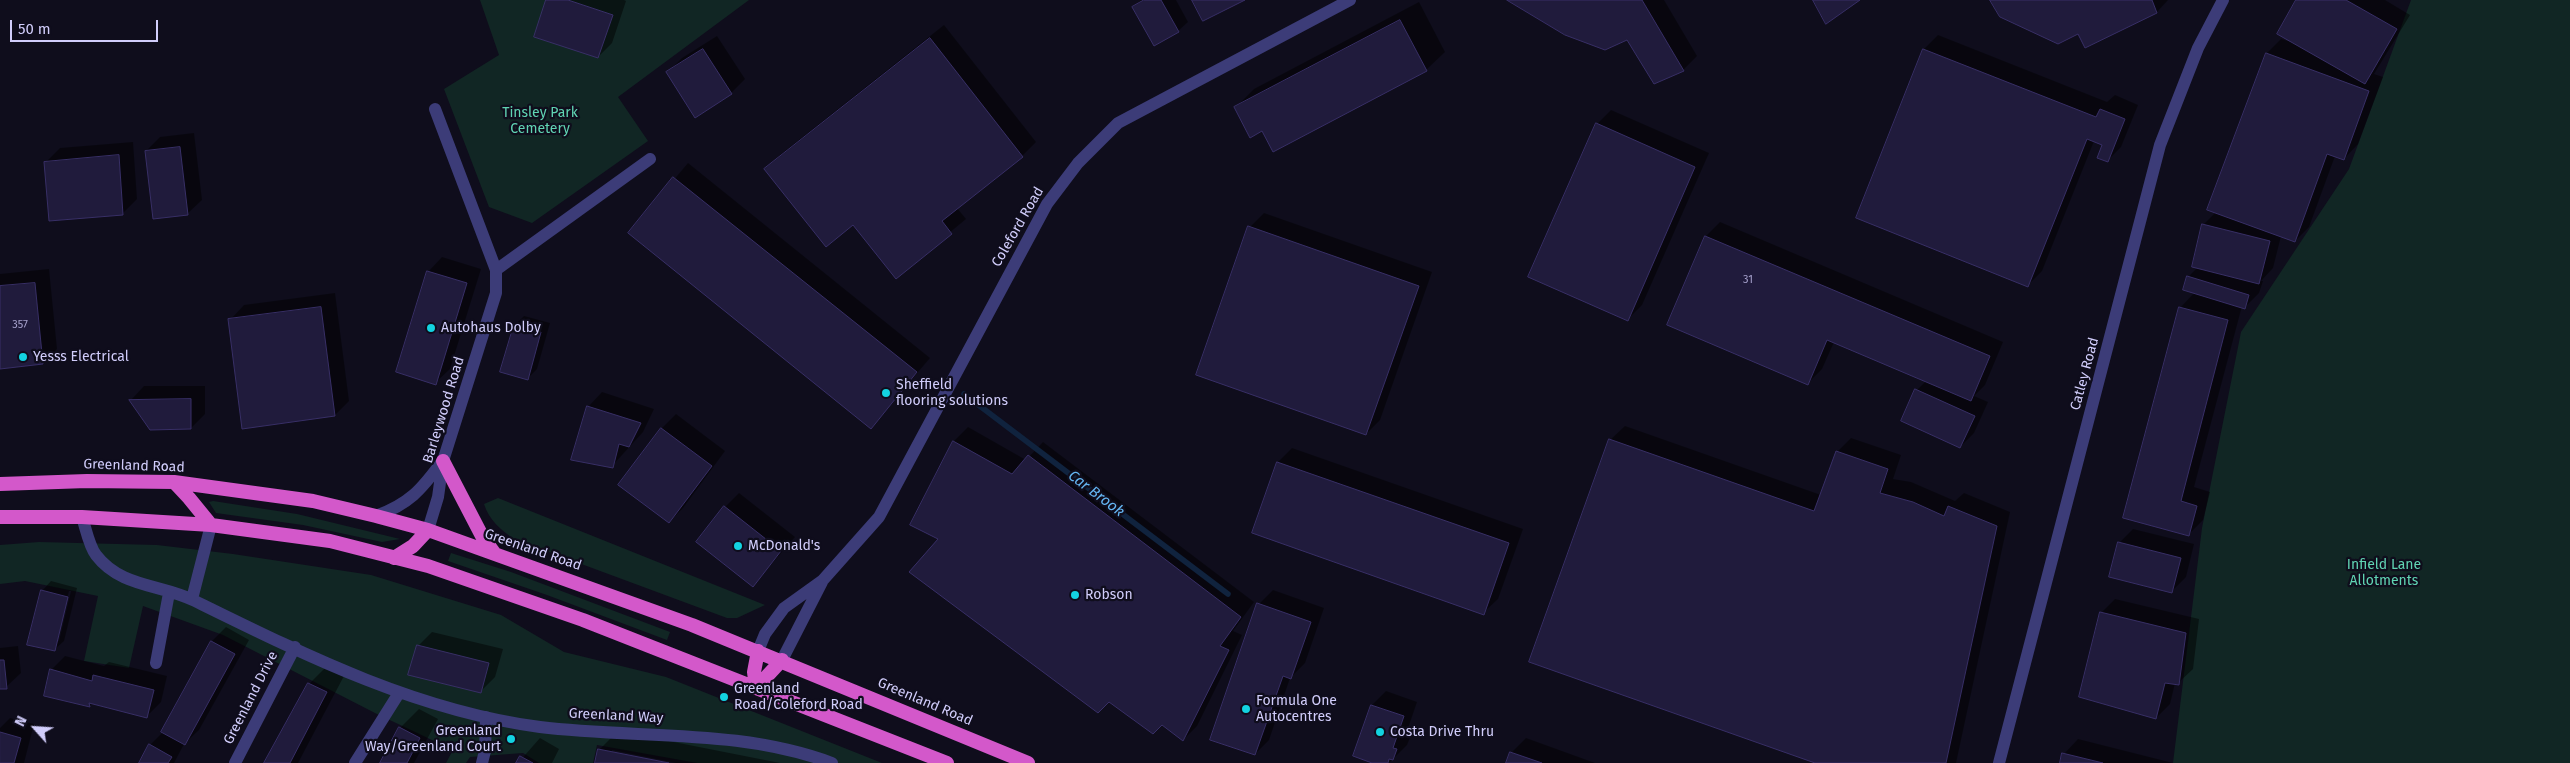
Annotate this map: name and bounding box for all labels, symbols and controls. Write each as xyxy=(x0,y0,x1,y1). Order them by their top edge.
scale bar xyxy=(12,10,160,42)
text: 50 m xyxy=(18,20,51,38)
park label: Tinsley Park Cemetery xyxy=(502,105,578,138)
street label: Coleford Road xyxy=(988,184,1048,270)
house number: 31 xyxy=(1743,273,1753,287)
house number: 357 xyxy=(12,318,28,332)
place label: Autohaus Dolby xyxy=(441,320,541,336)
marker: Autohaus Dolby xyxy=(425,322,437,334)
street label: Catley Road xyxy=(2067,336,2103,412)
place label: Yesss Electrical xyxy=(33,349,129,365)
marker: Yesss Electrical xyxy=(17,351,29,363)
street label: Barleywood Road xyxy=(420,355,468,465)
place label: Sheffield flooring solutions xyxy=(896,377,1008,410)
marker: Sheffield flooring solutions xyxy=(880,387,892,399)
street label: Greenland Road xyxy=(83,456,185,476)
water label: Car Brook xyxy=(1064,467,1128,521)
street label: Greenland Road xyxy=(482,526,584,574)
place label: McDonald's xyxy=(748,538,820,554)
marker: McDonald's xyxy=(732,540,744,552)
park label: Infield Lane Allotments xyxy=(2347,557,2421,590)
place label: Robson xyxy=(1085,587,1133,603)
marker: Robson xyxy=(1069,589,1081,601)
street label: Greenland Drive xyxy=(220,649,282,747)
street label: Greenland Road xyxy=(875,674,975,730)
place label: Greenland Road/Coleford Road xyxy=(734,681,863,714)
marker: Greenland Road/Coleford Road xyxy=(718,691,730,703)
place label: Formula One Autocentres xyxy=(1256,693,1337,726)
north arrow xyxy=(10,703,60,753)
marker: Formula One Autocentres xyxy=(1240,703,1252,715)
street label: Greenland Way xyxy=(568,705,664,727)
text: N xyxy=(11,713,31,729)
place label: Greenland Way/Greenland Court xyxy=(365,723,501,756)
place label: Costa Drive Thru xyxy=(1390,724,1494,740)
marker: Costa Drive Thru xyxy=(1374,726,1386,738)
marker: Greenland Way/Greenland Court xyxy=(505,733,517,745)

